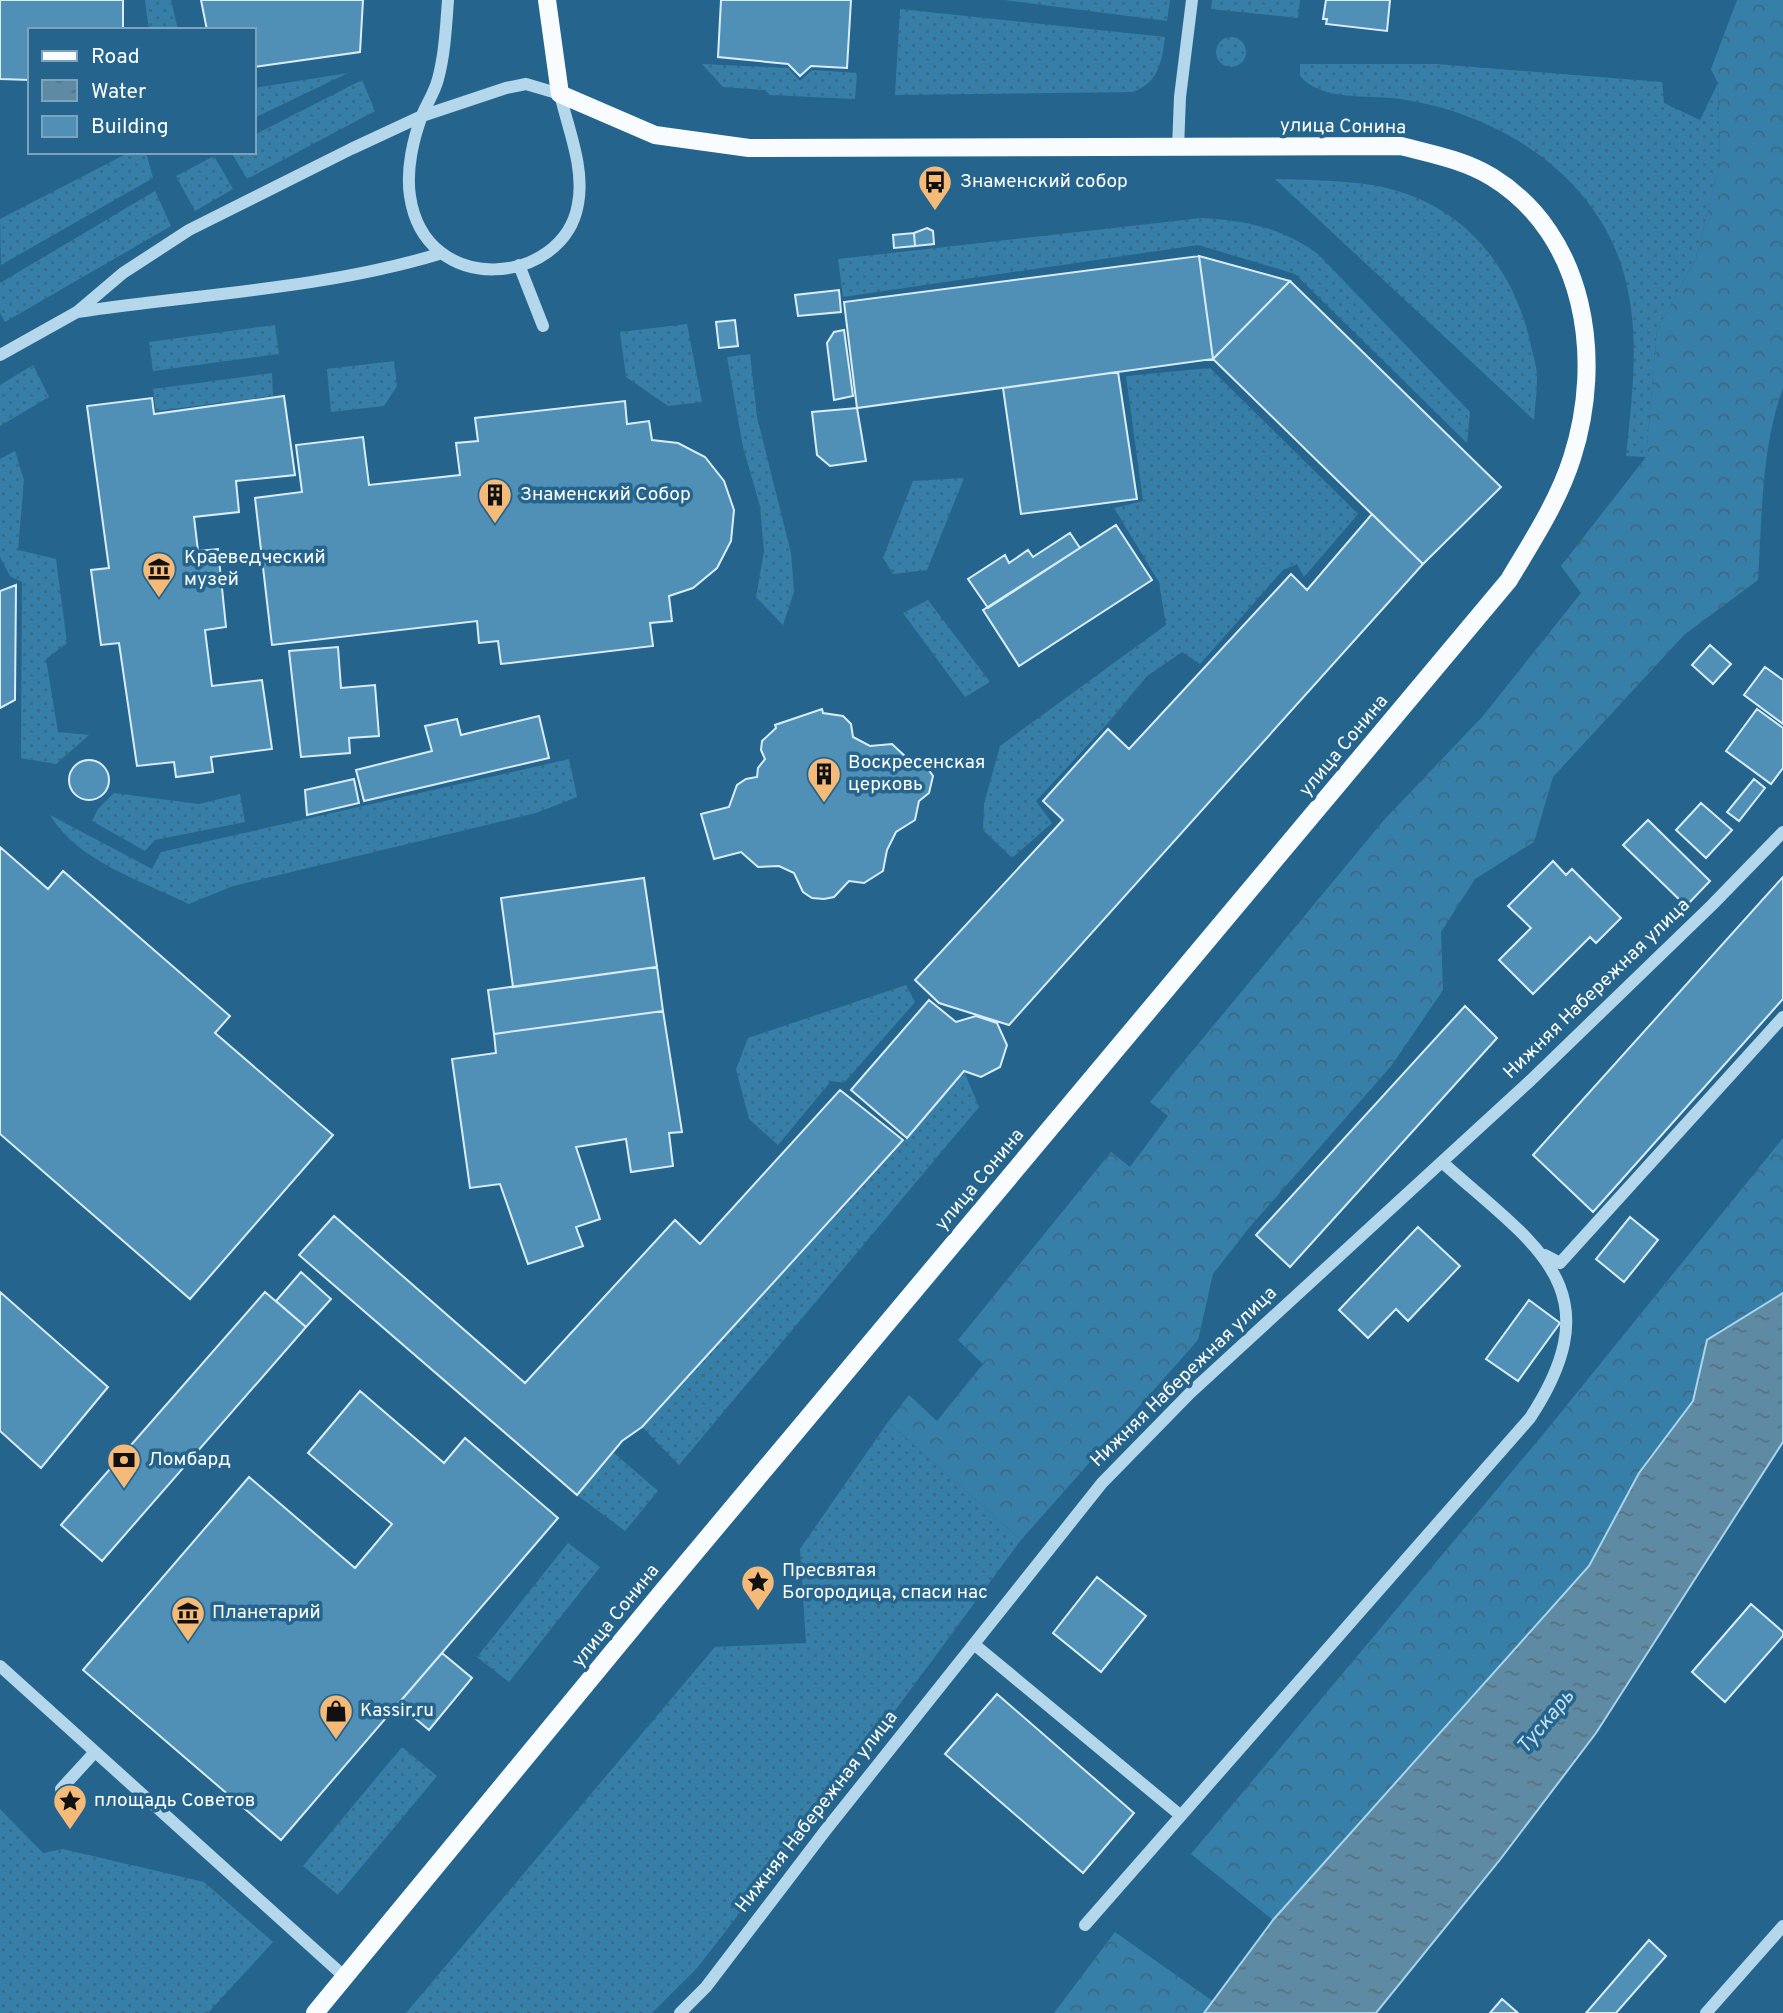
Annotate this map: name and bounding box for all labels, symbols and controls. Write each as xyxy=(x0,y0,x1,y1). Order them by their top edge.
legend xyxy=(28,28,256,154)
text: Road xyxy=(91,44,140,71)
text: Water xyxy=(91,79,146,106)
text: Building xyxy=(91,114,169,141)
street label: улица Сонина xyxy=(1280,114,1406,140)
bus stop icon: Знаменский собор xyxy=(916,163,954,212)
place label: Знаменский собор xyxy=(960,170,1128,194)
building icon: Знаменский Собор xyxy=(476,476,514,525)
place label: Знаменский Собор xyxy=(520,483,691,507)
place label: Краеведческий музей xyxy=(184,546,326,592)
museum icon: Краеведческий музей xyxy=(140,550,178,599)
street label: улица Сонина xyxy=(1294,690,1394,802)
place label: Воскресенская церковь xyxy=(848,751,985,797)
building icon: Воскресенская церковь xyxy=(805,755,843,804)
street label: Нижняя Набережная улица xyxy=(1499,894,1695,1084)
street label: улица Сонина xyxy=(930,1124,1030,1236)
street label: Нижняя Набережная улица xyxy=(1086,1282,1282,1472)
bank icon: Ломбард xyxy=(105,1441,143,1490)
place label: Ломбард xyxy=(148,1448,231,1472)
street label: улица Сонина xyxy=(567,1559,665,1673)
place label: Пресвятая Богородица, спаси нас xyxy=(782,1559,988,1605)
place icon: Пресвятая Богородица, спаси нас xyxy=(739,1563,777,1612)
museum icon: Планетарий xyxy=(169,1594,207,1643)
place label: Планетарий xyxy=(212,1601,321,1625)
water label: Тускарь xyxy=(1511,1684,1581,1760)
shop icon: Kassir.ru xyxy=(317,1692,355,1741)
place label: Kassir.ru xyxy=(360,1699,434,1723)
street label: Нижняя Набережная улица xyxy=(731,1706,903,1918)
place icon: площадь Советов xyxy=(51,1782,89,1831)
place label: площадь Советов xyxy=(94,1789,255,1813)

